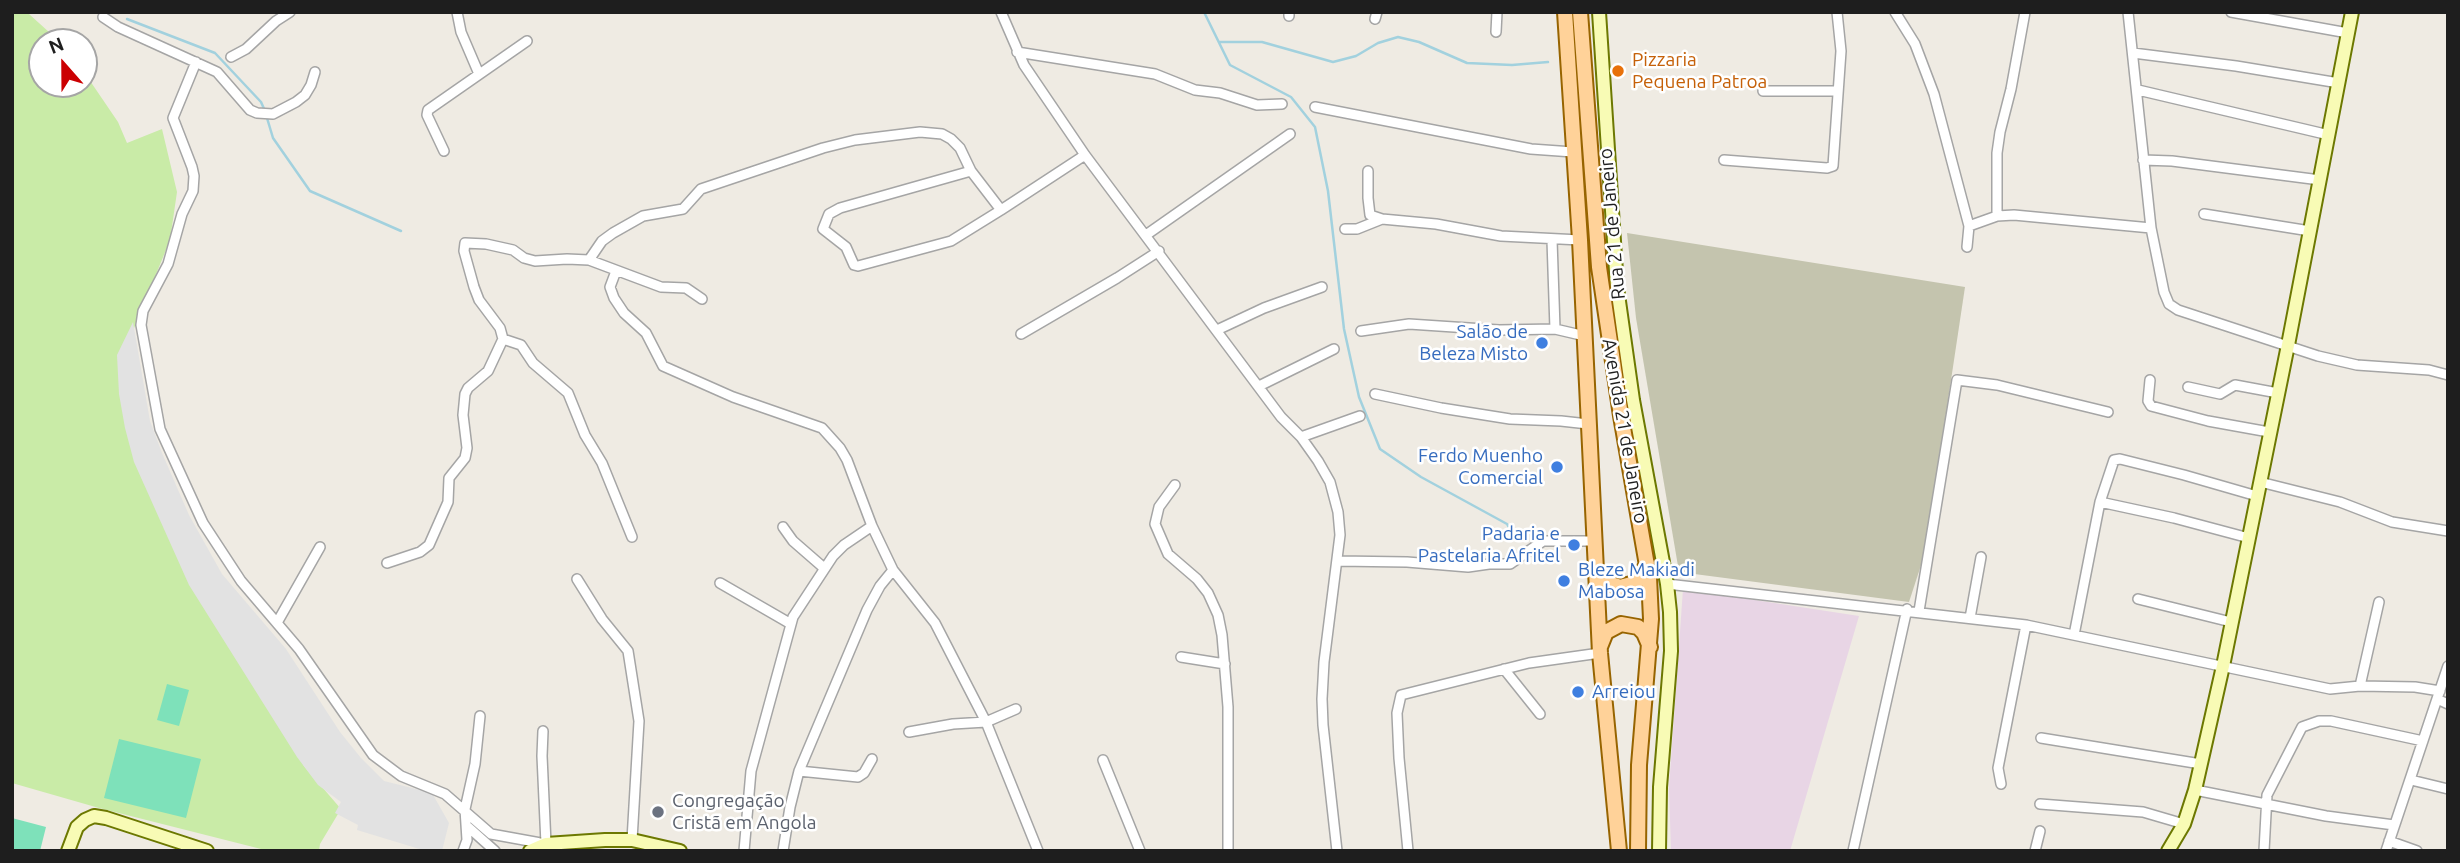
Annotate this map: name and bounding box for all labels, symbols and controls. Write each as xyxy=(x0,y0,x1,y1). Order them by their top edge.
north arrow xyxy=(28,28,98,98)
text: N xyxy=(46,32,67,58)
place label: Pizzaria Pequena Patroa xyxy=(1632,49,1767,93)
marker: Pizzaria Pequena Patroa xyxy=(1610,63,1626,79)
street label: Rua 21 de Janeiro xyxy=(1594,147,1630,301)
place label: Salão de Beleza Misto xyxy=(1419,321,1528,365)
marker: Salão de Beleza Misto xyxy=(1534,335,1550,351)
street label: Avenida 21 de Janeiro xyxy=(1597,337,1653,525)
place label: Ferdo Muenho Comercial xyxy=(1418,445,1543,489)
marker: Ferdo Muenho Comercial xyxy=(1549,459,1565,475)
place label: Padaria e Pastelaria Afritel xyxy=(1418,523,1560,567)
marker: Padaria e Pastelaria Afritel xyxy=(1566,537,1582,553)
place label: Bleze Makiadi Mabosa xyxy=(1578,559,1695,603)
marker: Bleze Makiadi Mabosa xyxy=(1556,573,1572,589)
place label: Arreiou xyxy=(1592,681,1656,703)
marker: Arreiou xyxy=(1570,684,1586,700)
place label: Congregação Cristã em Angola xyxy=(672,790,817,834)
marker: Congregação Cristã em Angola xyxy=(650,804,666,820)

